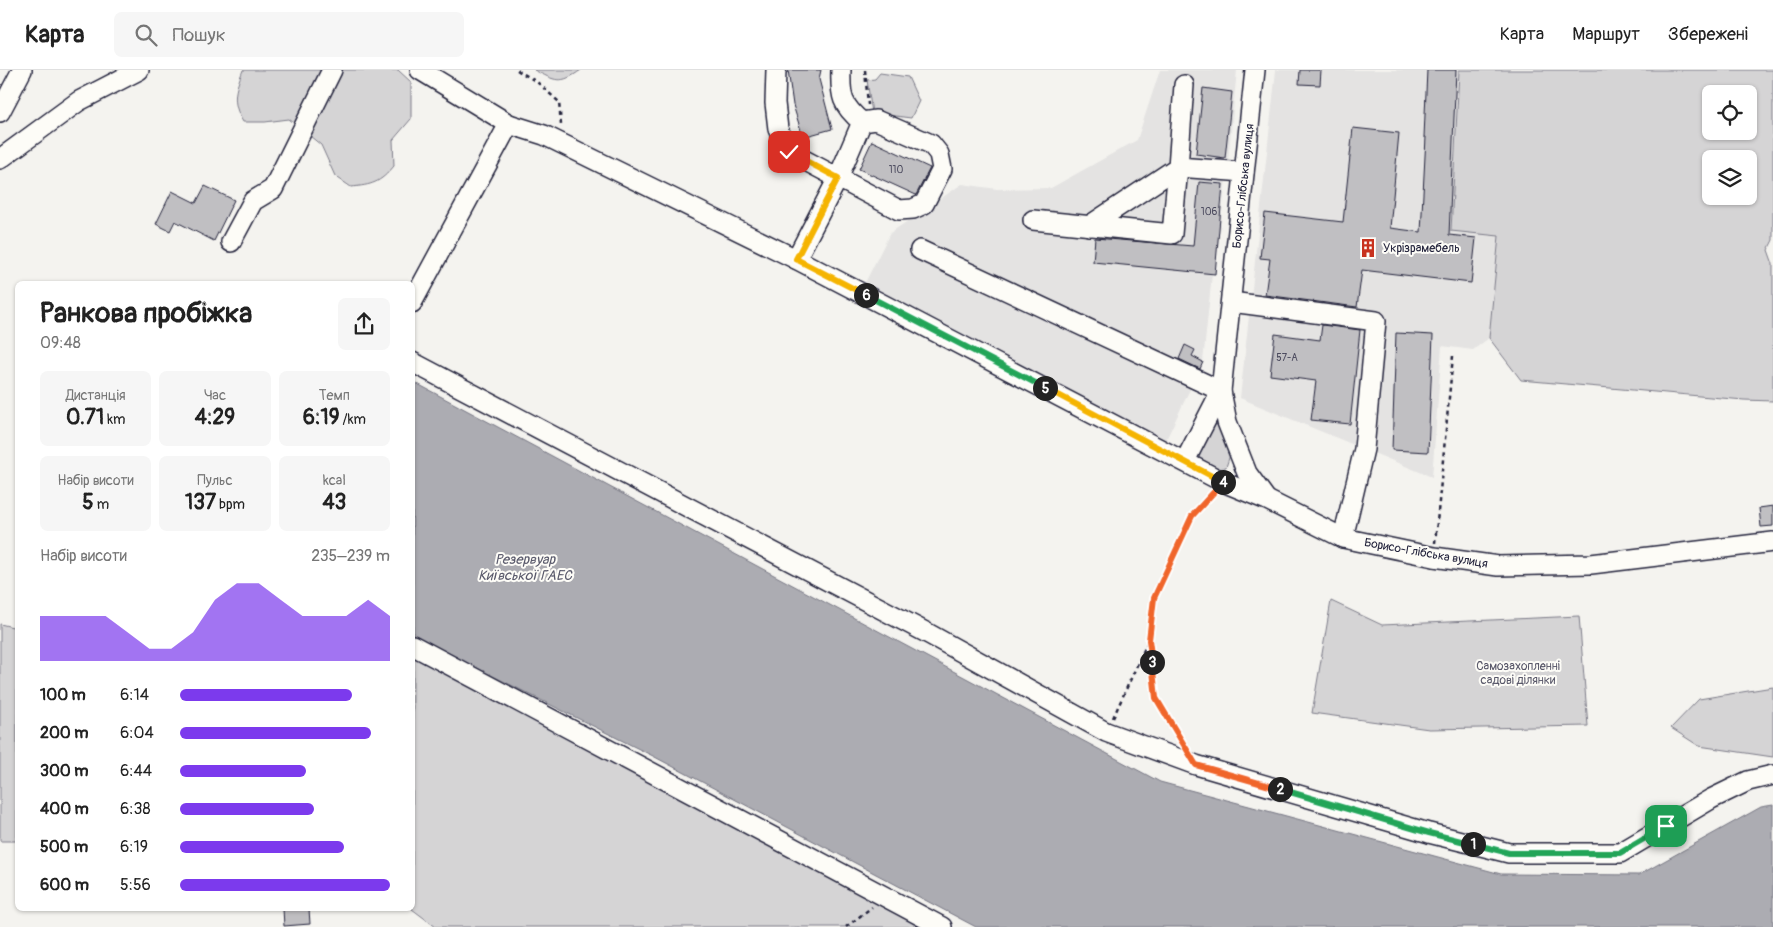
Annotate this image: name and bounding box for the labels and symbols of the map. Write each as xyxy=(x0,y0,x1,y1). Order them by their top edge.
street label: Борисо-Глібська вулиця xyxy=(1229,123,1258,249)
pin xyxy=(768,131,810,173)
house number: 110 xyxy=(889,164,903,176)
house number: 106 xyxy=(1201,206,1217,218)
building icon: Укрізрамебель xyxy=(1357,237,1379,259)
place label: Укрізрамебель xyxy=(1383,241,1460,256)
pin: 6 xyxy=(854,282,878,308)
house number: 57-А xyxy=(1276,352,1298,364)
pin: 5 xyxy=(1032,376,1058,400)
pin: 4 xyxy=(1210,470,1236,494)
street label: Борисо-Глібська вулиця xyxy=(1363,535,1489,572)
water label: Резервуар Київської ГАЕС xyxy=(478,551,573,584)
pin: 3 xyxy=(1140,650,1164,674)
park label: Самозахопленні садові ділянки xyxy=(1476,659,1560,688)
pin: 2 xyxy=(1268,776,1292,802)
pin xyxy=(1645,805,1687,847)
pin: 1 xyxy=(1460,832,1486,856)

